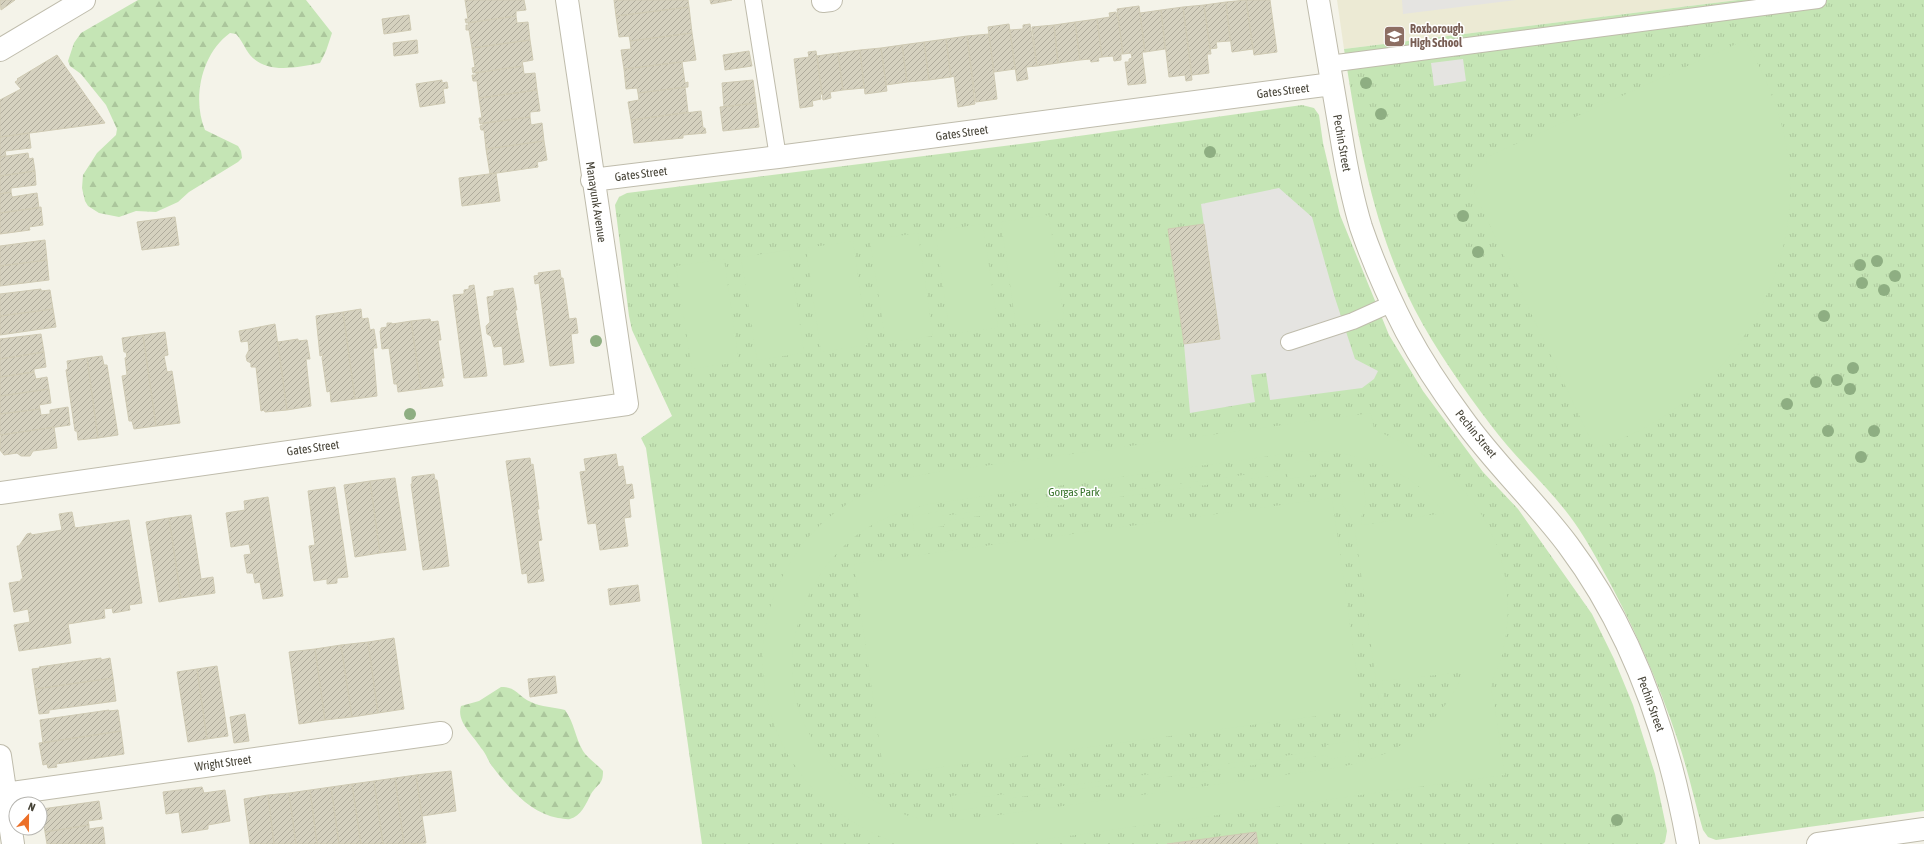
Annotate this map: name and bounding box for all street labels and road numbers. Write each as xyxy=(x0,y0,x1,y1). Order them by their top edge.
street label: Gates Street xyxy=(1256,81,1311,101)
street label: Pechin Street xyxy=(1330,113,1354,173)
street label: Gates Street xyxy=(935,122,990,144)
street label: Manayunk Avenue xyxy=(583,161,609,243)
street label: Gates Street xyxy=(614,164,669,184)
street label: Pechin Street xyxy=(1452,407,1500,461)
street label: Gates Street xyxy=(286,437,341,459)
street label: Pechin Street xyxy=(1635,674,1668,734)
street label: Wright Street xyxy=(194,752,253,774)

